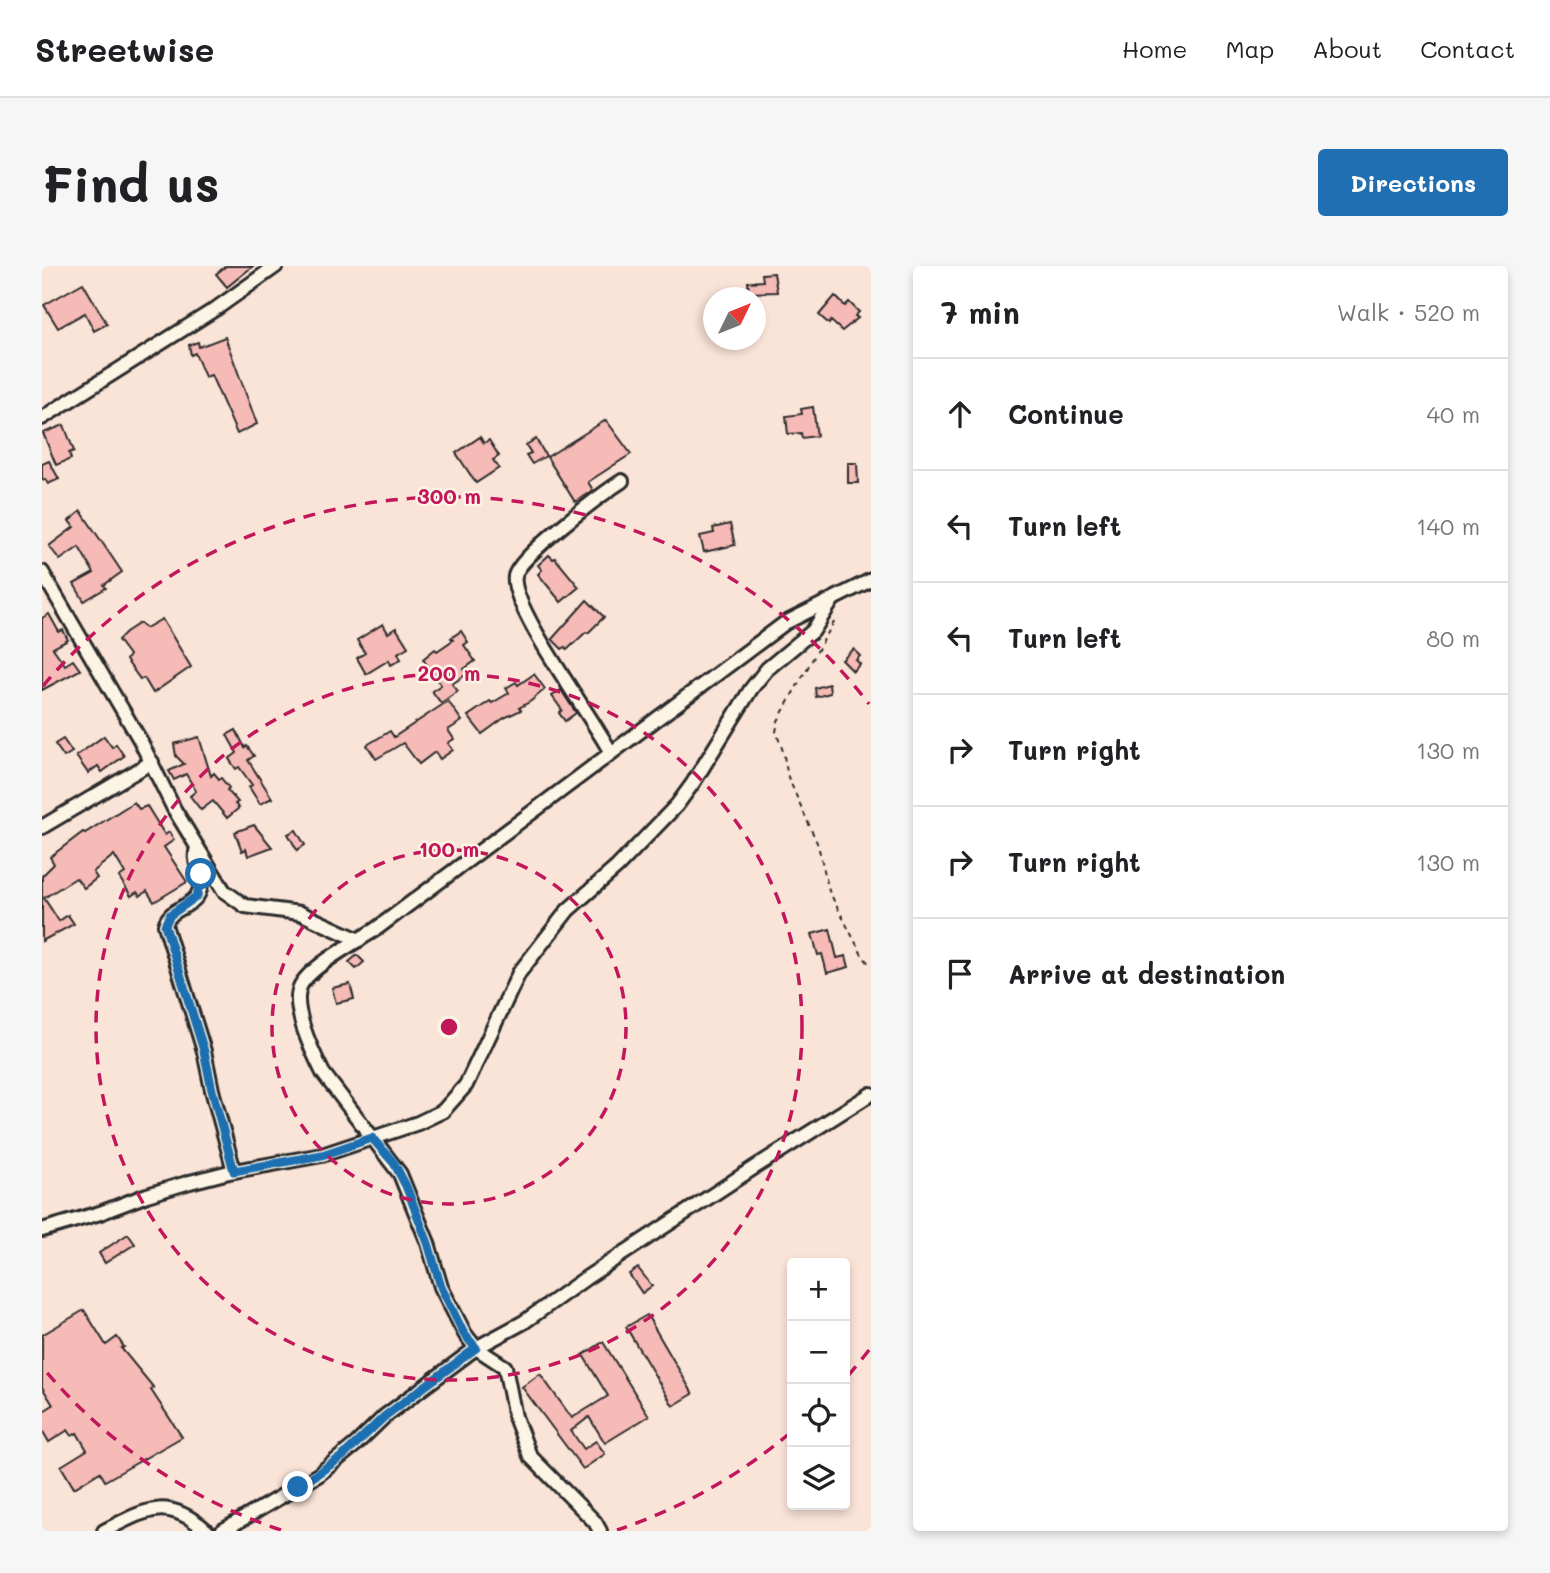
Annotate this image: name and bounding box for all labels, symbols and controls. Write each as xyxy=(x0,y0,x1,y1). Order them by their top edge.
text: Streetwise xyxy=(35,27,214,70)
text: Home xyxy=(1122,33,1187,64)
text: Map xyxy=(1225,33,1274,64)
text: About xyxy=(1312,33,1382,64)
text: Contact xyxy=(1420,33,1515,64)
button: Directions xyxy=(1318,149,1508,216)
text: Find us xyxy=(42,151,220,214)
north arrow xyxy=(703,287,766,350)
text: 7 min xyxy=(941,292,1020,332)
text: Walk · 520 m xyxy=(1337,297,1480,327)
icon: ahead xyxy=(941,395,979,433)
text: Continue xyxy=(1008,397,1124,431)
text: 40 m xyxy=(1427,399,1480,429)
text: 300 m xyxy=(417,482,481,509)
icon: left xyxy=(941,507,979,545)
text: Turn left xyxy=(1008,509,1121,543)
text: 140 m xyxy=(1416,511,1480,541)
icon: left xyxy=(941,619,979,657)
text: Turn left xyxy=(1008,621,1121,655)
text: 80 m xyxy=(1426,623,1480,653)
text: 200 m xyxy=(418,659,480,686)
icon: right xyxy=(941,731,979,769)
text: Turn right xyxy=(1008,733,1141,767)
text: 130 m xyxy=(1416,735,1480,765)
text: 100 m xyxy=(419,835,479,862)
icon: right xyxy=(941,843,979,881)
text: Turn right xyxy=(1008,845,1141,879)
text: 130 m xyxy=(1416,847,1480,877)
route start xyxy=(185,858,216,889)
icon: arrive xyxy=(941,955,979,993)
text: Arrive at destination xyxy=(1008,957,1285,991)
centre of rings xyxy=(437,1015,461,1039)
map controls xyxy=(787,1258,850,1510)
button: + xyxy=(787,1258,850,1321)
button: − xyxy=(787,1321,850,1384)
button: locate xyxy=(787,1384,850,1447)
button: layers xyxy=(787,1447,850,1510)
route end xyxy=(282,1471,313,1502)

